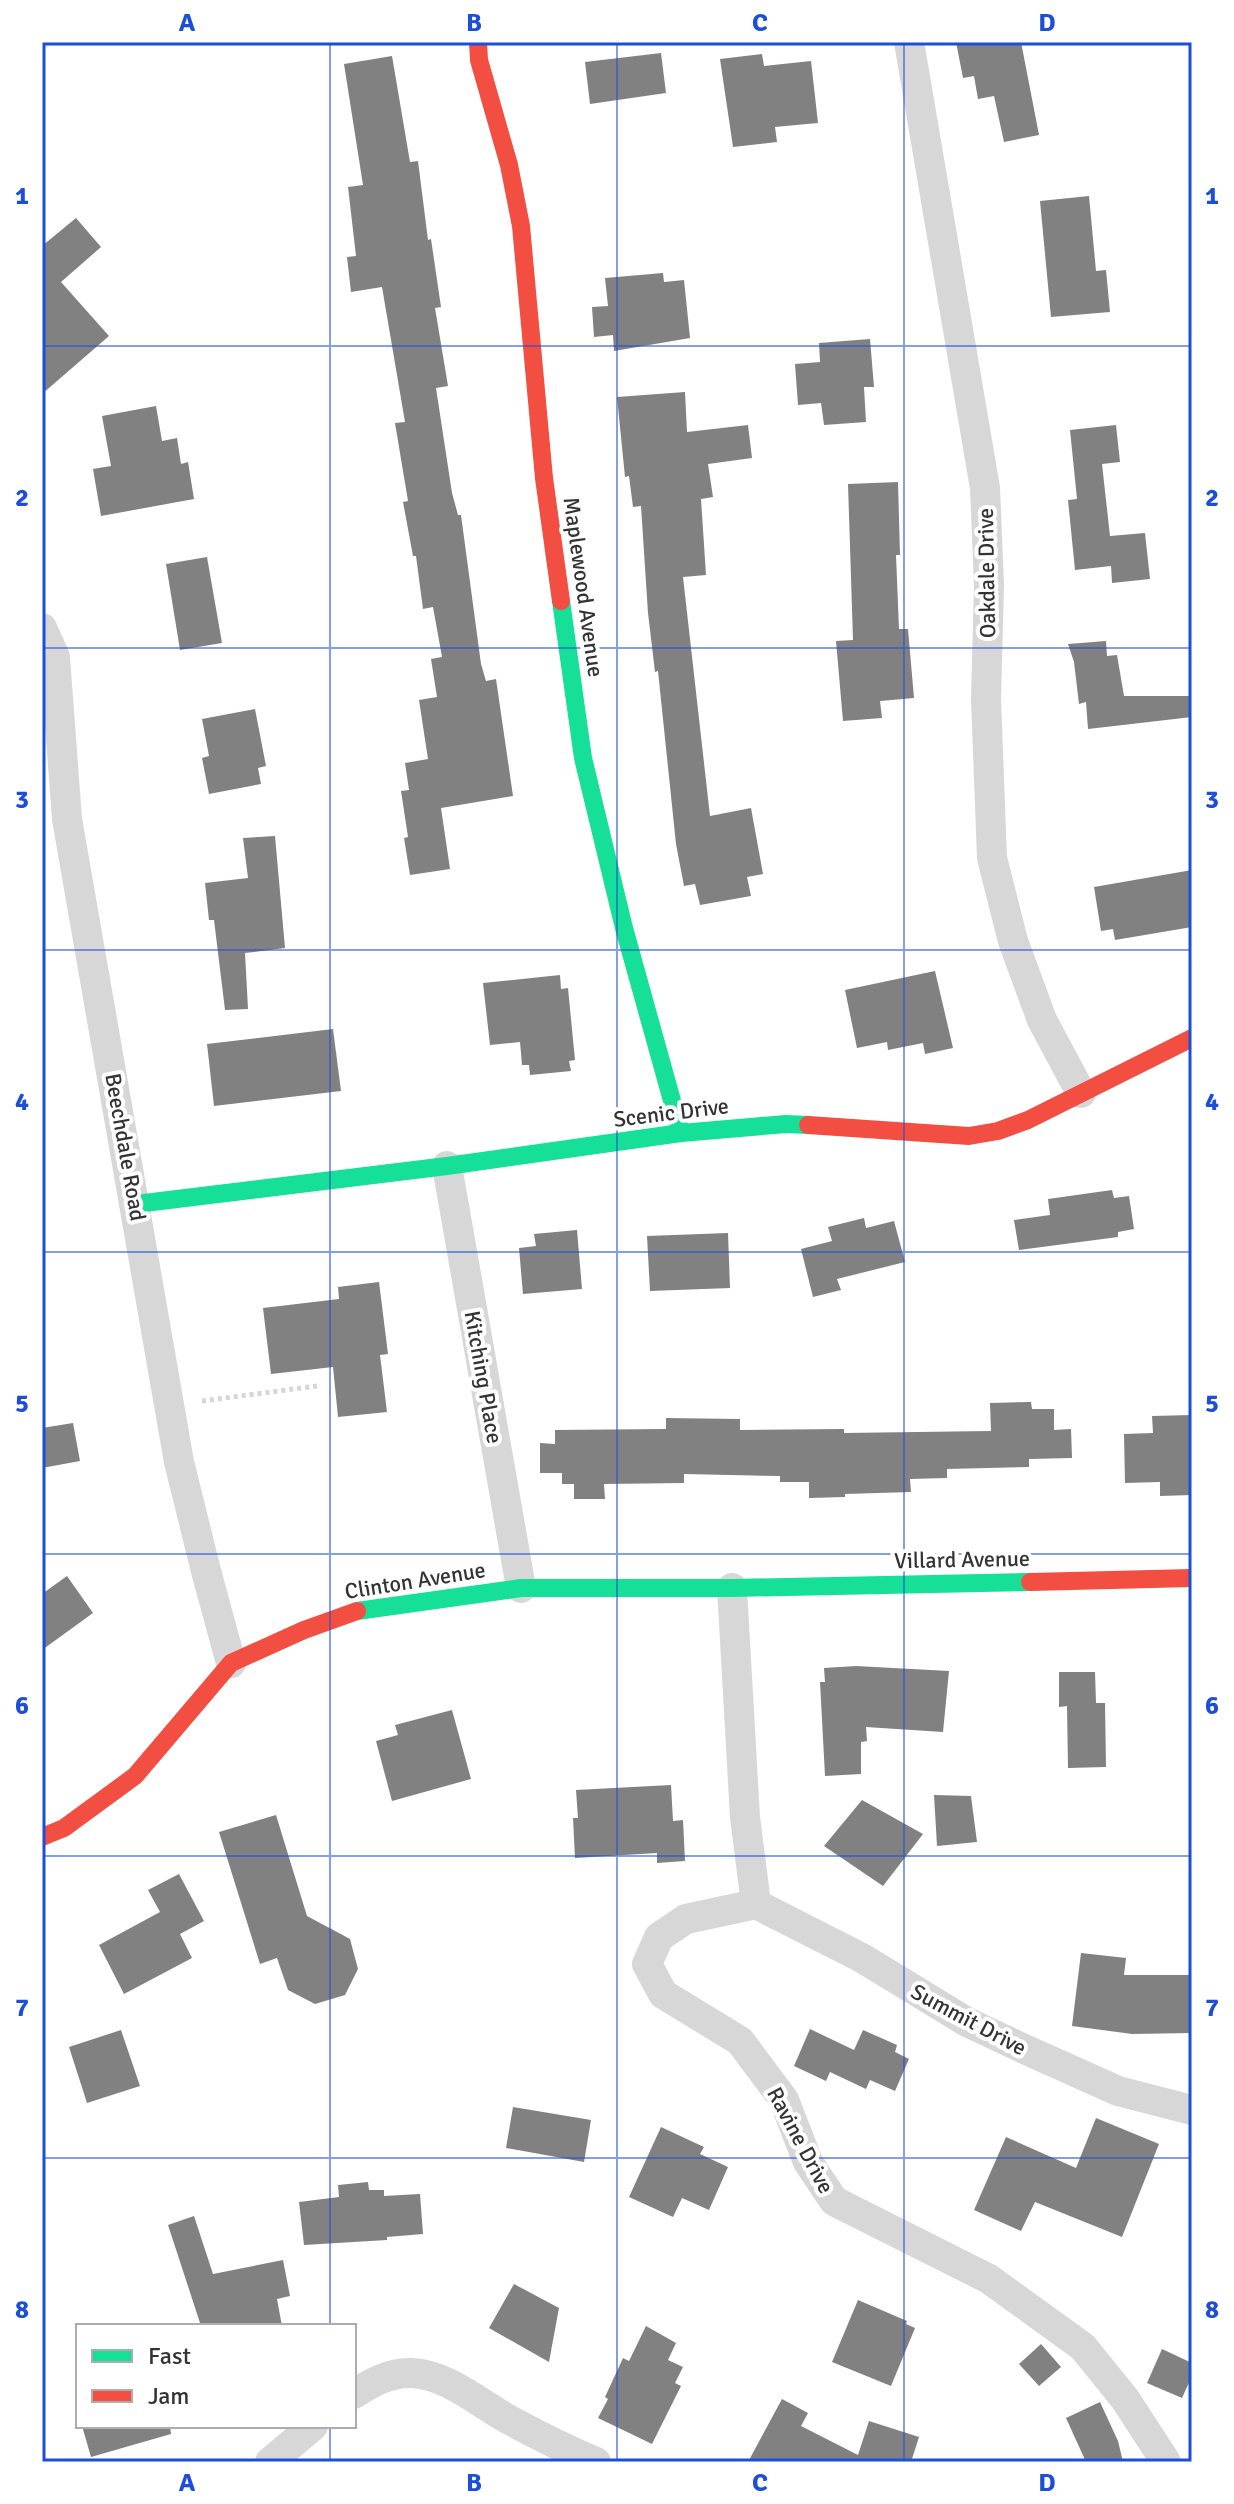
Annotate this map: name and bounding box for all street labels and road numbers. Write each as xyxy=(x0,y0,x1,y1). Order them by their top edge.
street label: Maplewood Avenue xyxy=(558,495,609,679)
street label: Oakdale Drive xyxy=(972,508,1001,638)
street label: Beechdale Road xyxy=(99,1071,152,1223)
street label: Scenic Drive xyxy=(612,1092,730,1133)
street label: Kitching Place xyxy=(459,1308,508,1446)
street label: Villard Avenue xyxy=(894,1545,1030,1574)
street label: Clinton Avenue xyxy=(343,1556,487,1605)
street label: Summit Drive xyxy=(906,1978,1031,2061)
street label: Ravine Drive xyxy=(761,2082,840,2198)

